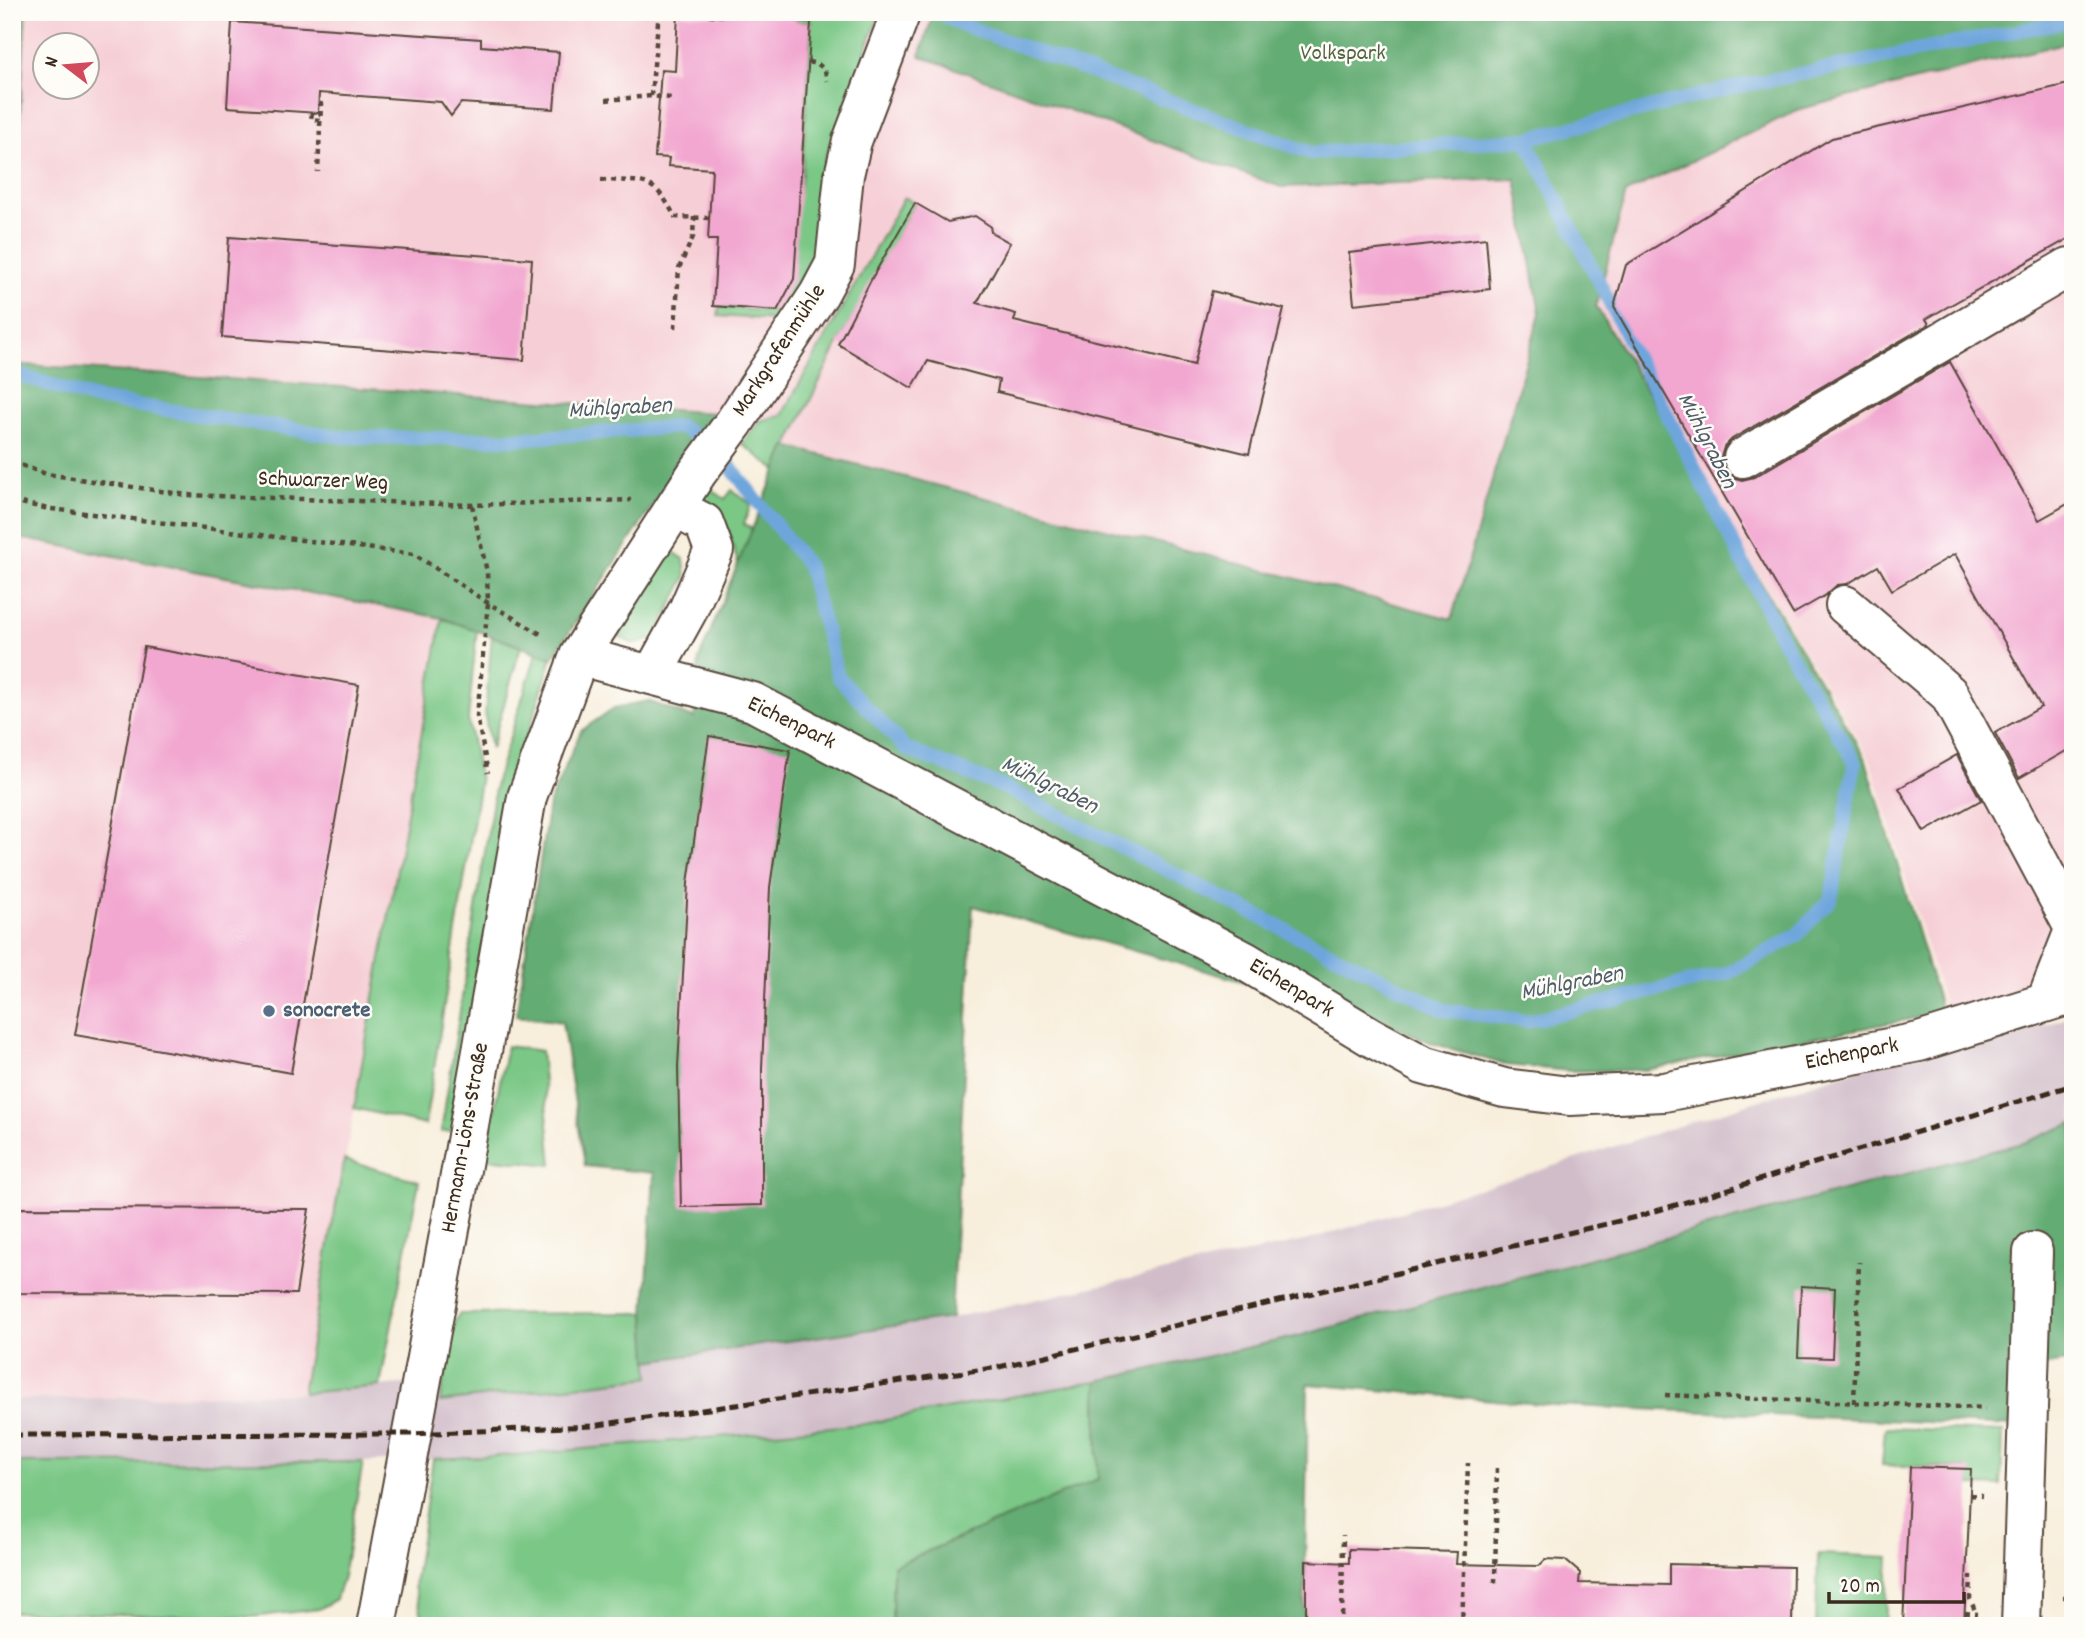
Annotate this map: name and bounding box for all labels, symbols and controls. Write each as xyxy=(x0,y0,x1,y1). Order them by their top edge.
north arrow xyxy=(32,32,102,102)
park label: Volkspark xyxy=(1300,38,1386,71)
text: N xyxy=(39,54,67,71)
street label: Markgrafenmühle xyxy=(725,278,835,424)
water label: Mühlgraben xyxy=(1667,387,1745,496)
water label: Mühlgraben xyxy=(567,389,674,429)
street label: Schwarzer Weg xyxy=(257,463,389,501)
street label: Eichenpark xyxy=(741,688,841,760)
water label: Mühlgraben xyxy=(995,748,1104,824)
street label: Eichenpark xyxy=(1242,951,1340,1027)
water label: Mühlgraben xyxy=(1518,957,1627,1011)
place label: sonocrete xyxy=(283,995,370,1028)
marker: sonocrete xyxy=(261,1003,277,1019)
street label: Eichenpark xyxy=(1802,1030,1902,1080)
street label: Hermann-Löns-Straße xyxy=(433,1040,499,1236)
scale bar xyxy=(1829,1561,1964,1605)
text: 20 m xyxy=(1840,1573,1880,1603)

